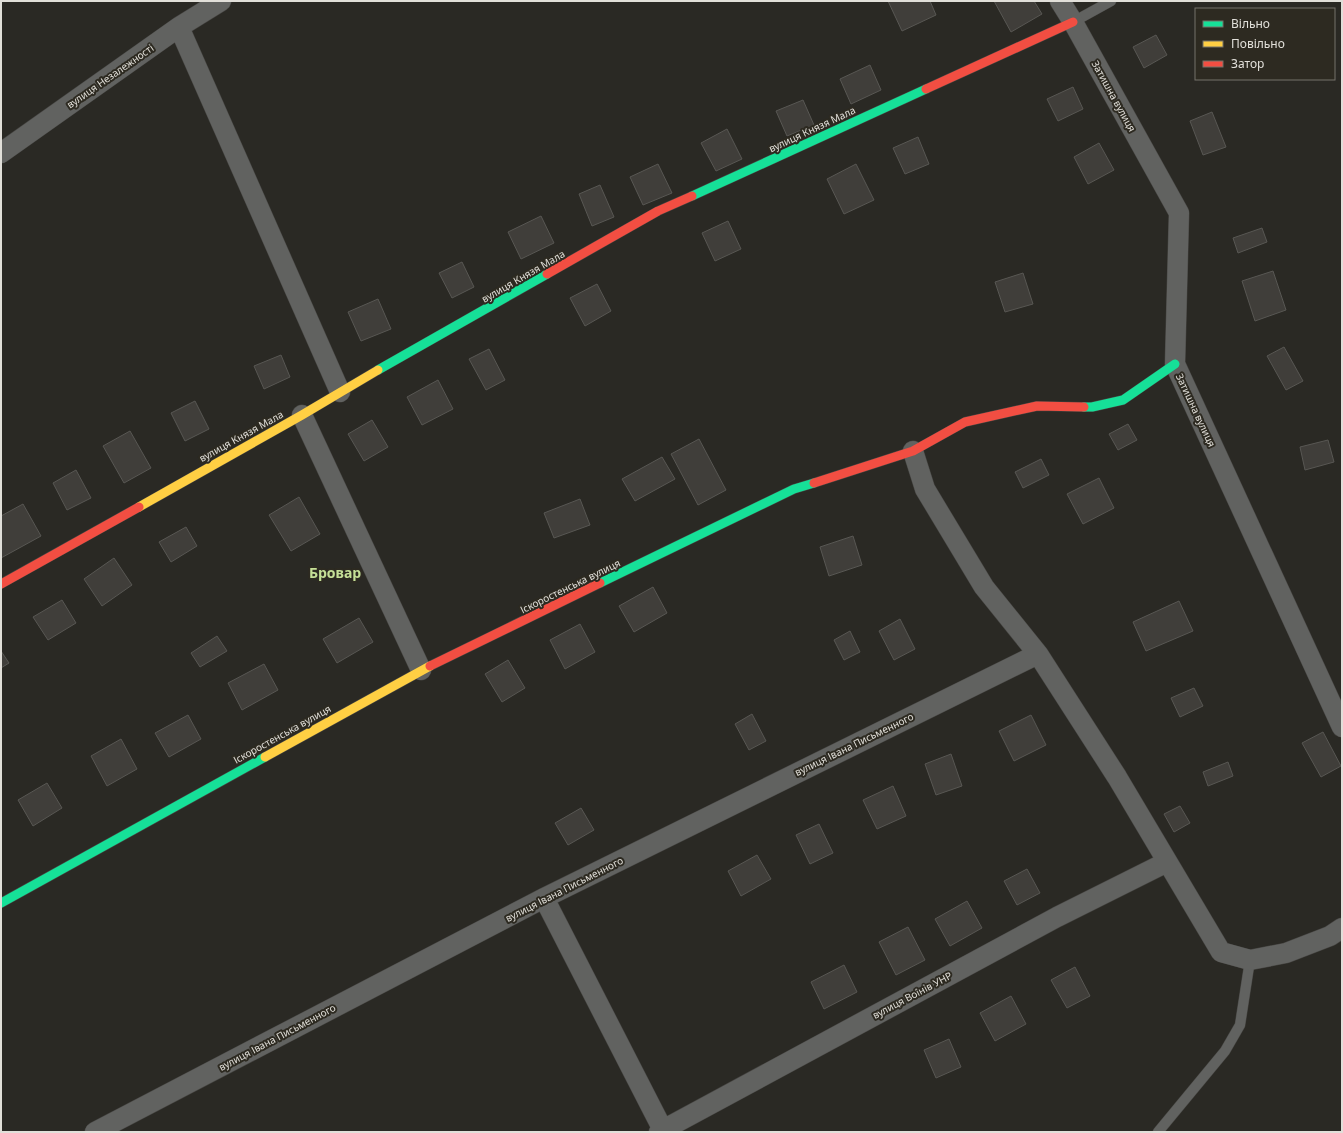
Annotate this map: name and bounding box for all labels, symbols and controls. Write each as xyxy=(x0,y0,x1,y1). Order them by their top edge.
legend xyxy=(1195,8,1335,80)
text: Вільно xyxy=(1231,15,1270,32)
text: Повільно xyxy=(1231,35,1285,52)
street label: вулиця Незалежності xyxy=(64,41,156,111)
text: Затор xyxy=(1231,55,1264,72)
street label: Затишна вулиця xyxy=(1089,58,1139,134)
street label: вулиця Князя Мала xyxy=(766,103,858,155)
street label: вулиця Князя Мала xyxy=(479,246,567,306)
street label: Затишна вулиця xyxy=(1173,371,1219,449)
street label: вулиця Князя Мала xyxy=(196,407,286,465)
street label: Іскоростенська вулиця xyxy=(518,556,622,616)
district label: Бровар xyxy=(309,563,361,582)
street label: Іскоростенська вулиця xyxy=(231,701,333,767)
street label: вулиця Івана Письменного xyxy=(792,709,916,779)
street label: вулиця Івана Письменного xyxy=(503,853,625,925)
street label: вулиця Воїнів УНР xyxy=(870,968,954,1022)
street label: вулиця Івана Письменного xyxy=(216,1000,338,1074)

